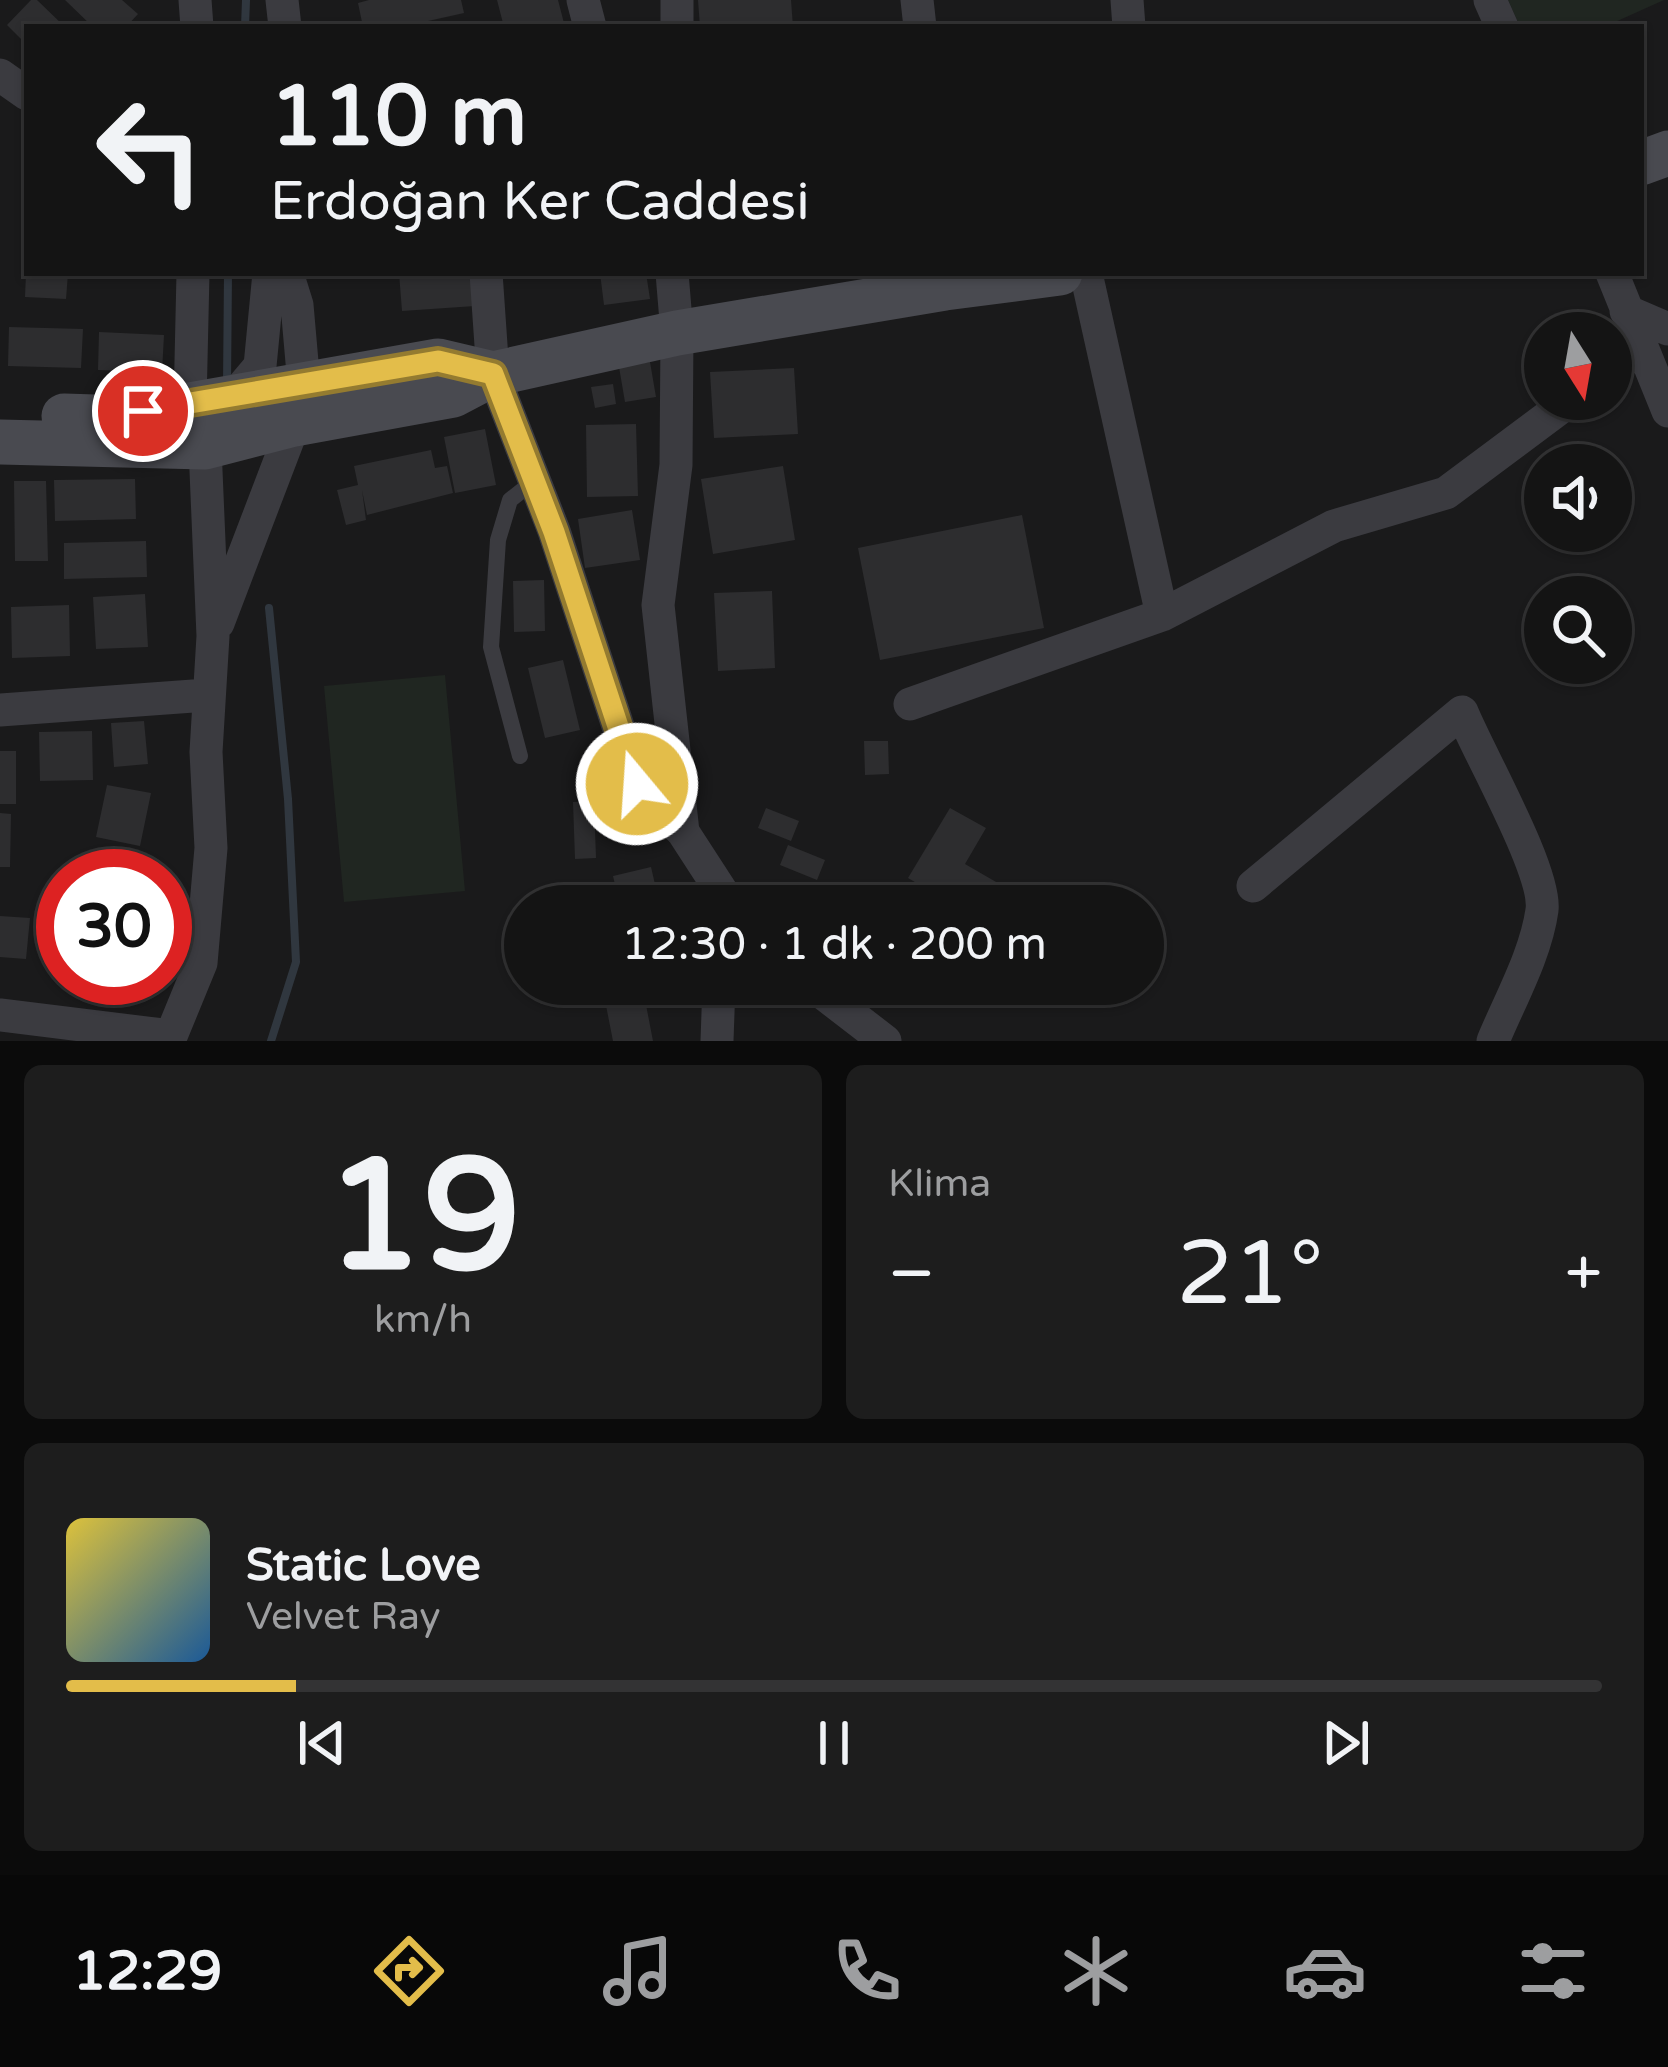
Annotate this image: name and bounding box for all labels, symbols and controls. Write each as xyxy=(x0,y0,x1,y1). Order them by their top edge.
text: 110 m xyxy=(270,67,527,168)
icon: left xyxy=(72,72,228,228)
text: Erdoğan Ker Caddesi xyxy=(270,169,810,234)
north arrow xyxy=(1524,312,1632,420)
map controls xyxy=(1524,312,1632,684)
pin xyxy=(92,360,194,462)
icon: arrive xyxy=(110,378,176,444)
button: sound xyxy=(1524,444,1632,552)
button: search xyxy=(1524,576,1632,684)
position arrow xyxy=(574,721,700,847)
speed limit sign: 30 xyxy=(36,849,192,1005)
text: 12:30 · 1 dk · 200 m xyxy=(621,918,1047,972)
text: 19 xyxy=(325,1124,521,1312)
text: Klima xyxy=(888,1160,991,1207)
text: 21° xyxy=(1176,1220,1323,1329)
text: − xyxy=(888,1234,935,1314)
text: + xyxy=(1565,1234,1602,1314)
text: km/h xyxy=(374,1296,472,1343)
text: Static Love xyxy=(246,1539,481,1593)
text: Velvet Ray xyxy=(246,1593,441,1640)
icon: previous xyxy=(289,1710,355,1776)
icon: pause xyxy=(801,1710,867,1776)
icon: next xyxy=(1313,1710,1379,1776)
icon: directions xyxy=(367,1929,451,2013)
icon: music xyxy=(596,1929,680,2013)
icon: phone xyxy=(825,1929,909,2013)
icon: climate xyxy=(1054,1929,1138,2013)
icon: car xyxy=(1283,1929,1367,2013)
icon: filters xyxy=(1511,1929,1595,2013)
text: 12:29 xyxy=(72,1939,222,2004)

